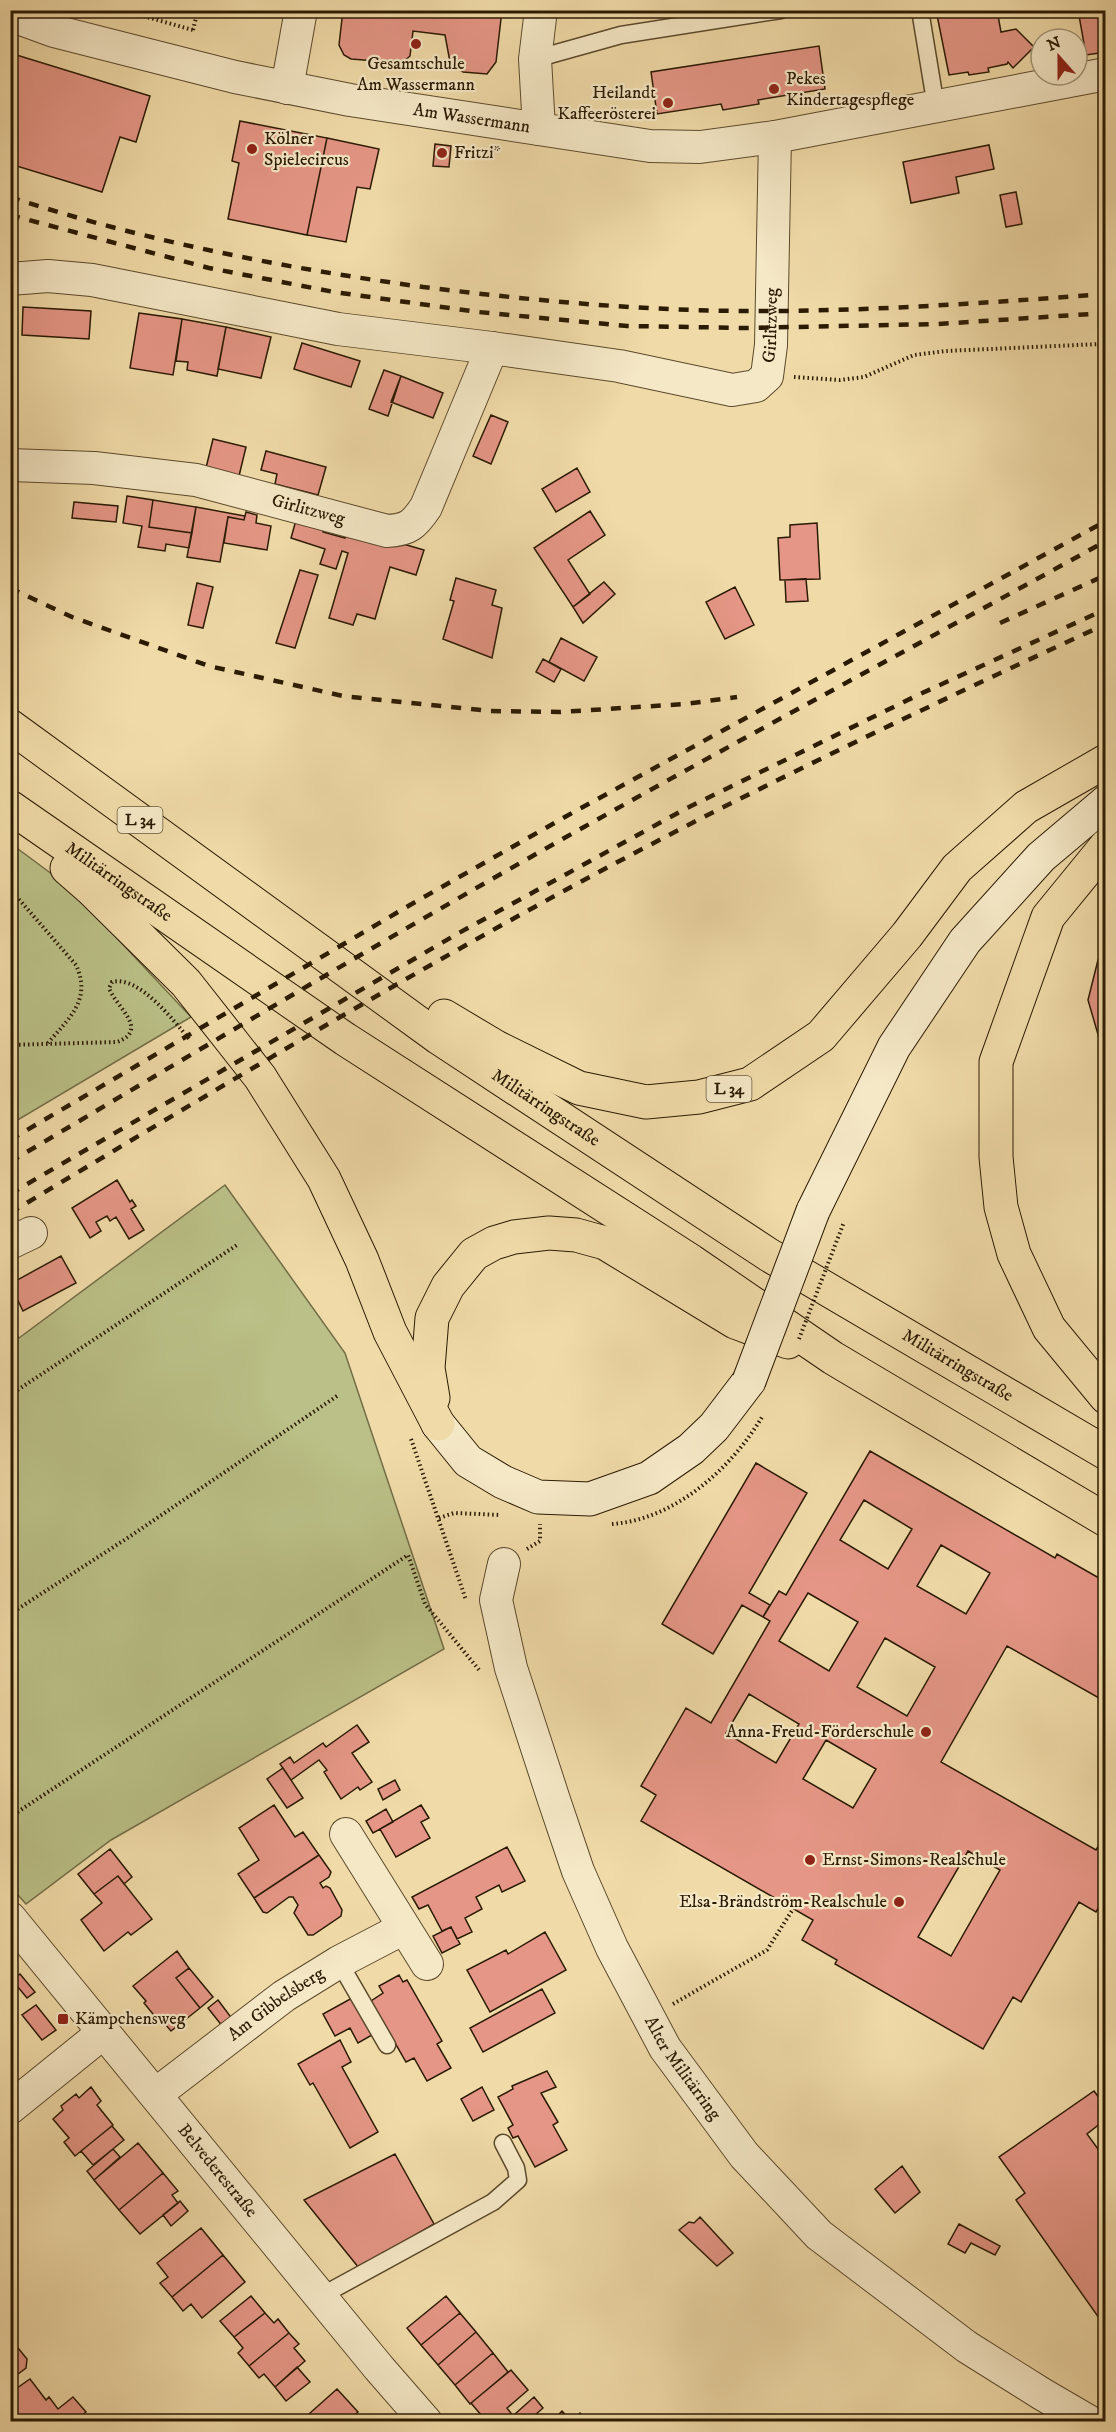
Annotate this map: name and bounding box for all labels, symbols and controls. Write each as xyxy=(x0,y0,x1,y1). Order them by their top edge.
north arrow xyxy=(1029,27,1089,87)
text: N xyxy=(1044,32,1064,56)
marker: Gesamtschule Am Wassermann xyxy=(409,37,423,51)
place label: Gesamtschule Am Wassermann xyxy=(357,53,476,96)
place label: Pekes Kindertagespflege xyxy=(786,68,914,111)
place label: Heilandt Kaffeerösterei xyxy=(557,82,656,125)
marker: Pekes Kindertagespflege xyxy=(767,82,781,96)
marker: Heilandt Kaffeerösterei xyxy=(661,96,675,110)
street label: Am Wassermann xyxy=(412,99,532,139)
place label: Kölner Spielecircus xyxy=(264,128,349,171)
marker: Kölner Spielecircus xyxy=(245,142,259,156)
place label: Fritzi* xyxy=(454,142,501,164)
marker: Fritzi* xyxy=(435,146,449,160)
street label: Girlitzweg xyxy=(758,288,783,364)
street label: Girlitzweg xyxy=(269,490,348,530)
road number: L 34 xyxy=(118,807,162,833)
street label: Militärringstraße xyxy=(61,837,176,927)
street label: Militärringstraße xyxy=(487,1064,604,1152)
road number: L 34 xyxy=(706,1076,752,1102)
street label: Militärringstraße xyxy=(898,1325,1017,1407)
place label: Anna-Freud-Förderschule xyxy=(726,1721,914,1743)
marker: Anna-Freud-Förderschule xyxy=(919,1725,933,1739)
place label: Ernst-Simons-Realschule xyxy=(822,1849,1006,1871)
marker: Ernst-Simons-Realschule xyxy=(803,1853,817,1867)
place label: Elsa-Brändström-Realschule xyxy=(679,1891,887,1913)
marker: Elsa-Brändström-Realschule xyxy=(892,1895,906,1909)
street label: Am Gibbelsberg xyxy=(223,1963,329,2046)
place label: Kämpchensweg xyxy=(75,2008,186,2030)
marker: Kämpchensweg xyxy=(56,2012,70,2026)
street label: Alter Militärring xyxy=(639,2013,726,2125)
street label: Belvederestraße xyxy=(173,2120,262,2222)

